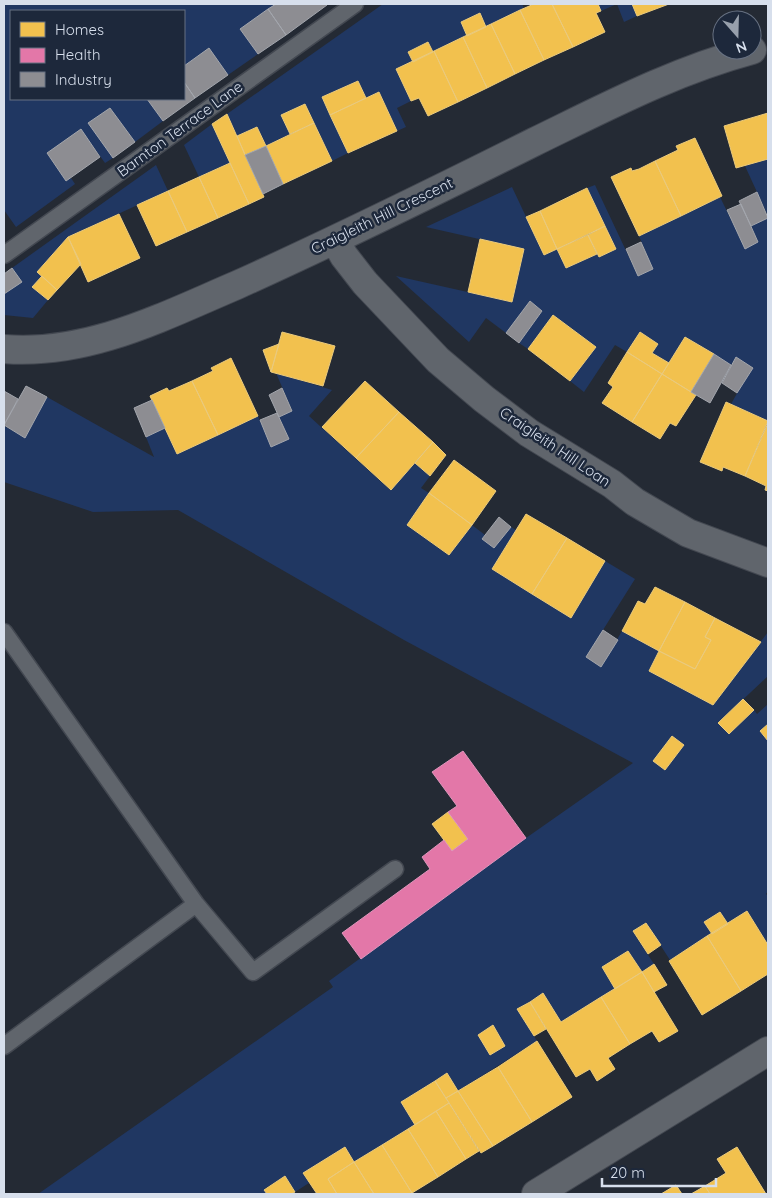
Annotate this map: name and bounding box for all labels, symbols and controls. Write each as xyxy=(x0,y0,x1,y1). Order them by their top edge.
legend xyxy=(10,10,185,100)
north arrow xyxy=(712,10,762,60)
text: Homes xyxy=(55,20,104,39)
text: N xyxy=(734,37,749,57)
text: Health xyxy=(55,45,100,64)
text: Industry xyxy=(55,70,112,89)
street label: Barnton Terrace Lane xyxy=(113,77,246,181)
street label: Craigleith Hill Crescent xyxy=(308,173,456,258)
street label: Craigleith Hill Loan xyxy=(496,402,614,491)
scale bar xyxy=(602,1156,716,1188)
text: 20 m xyxy=(610,1163,645,1182)

